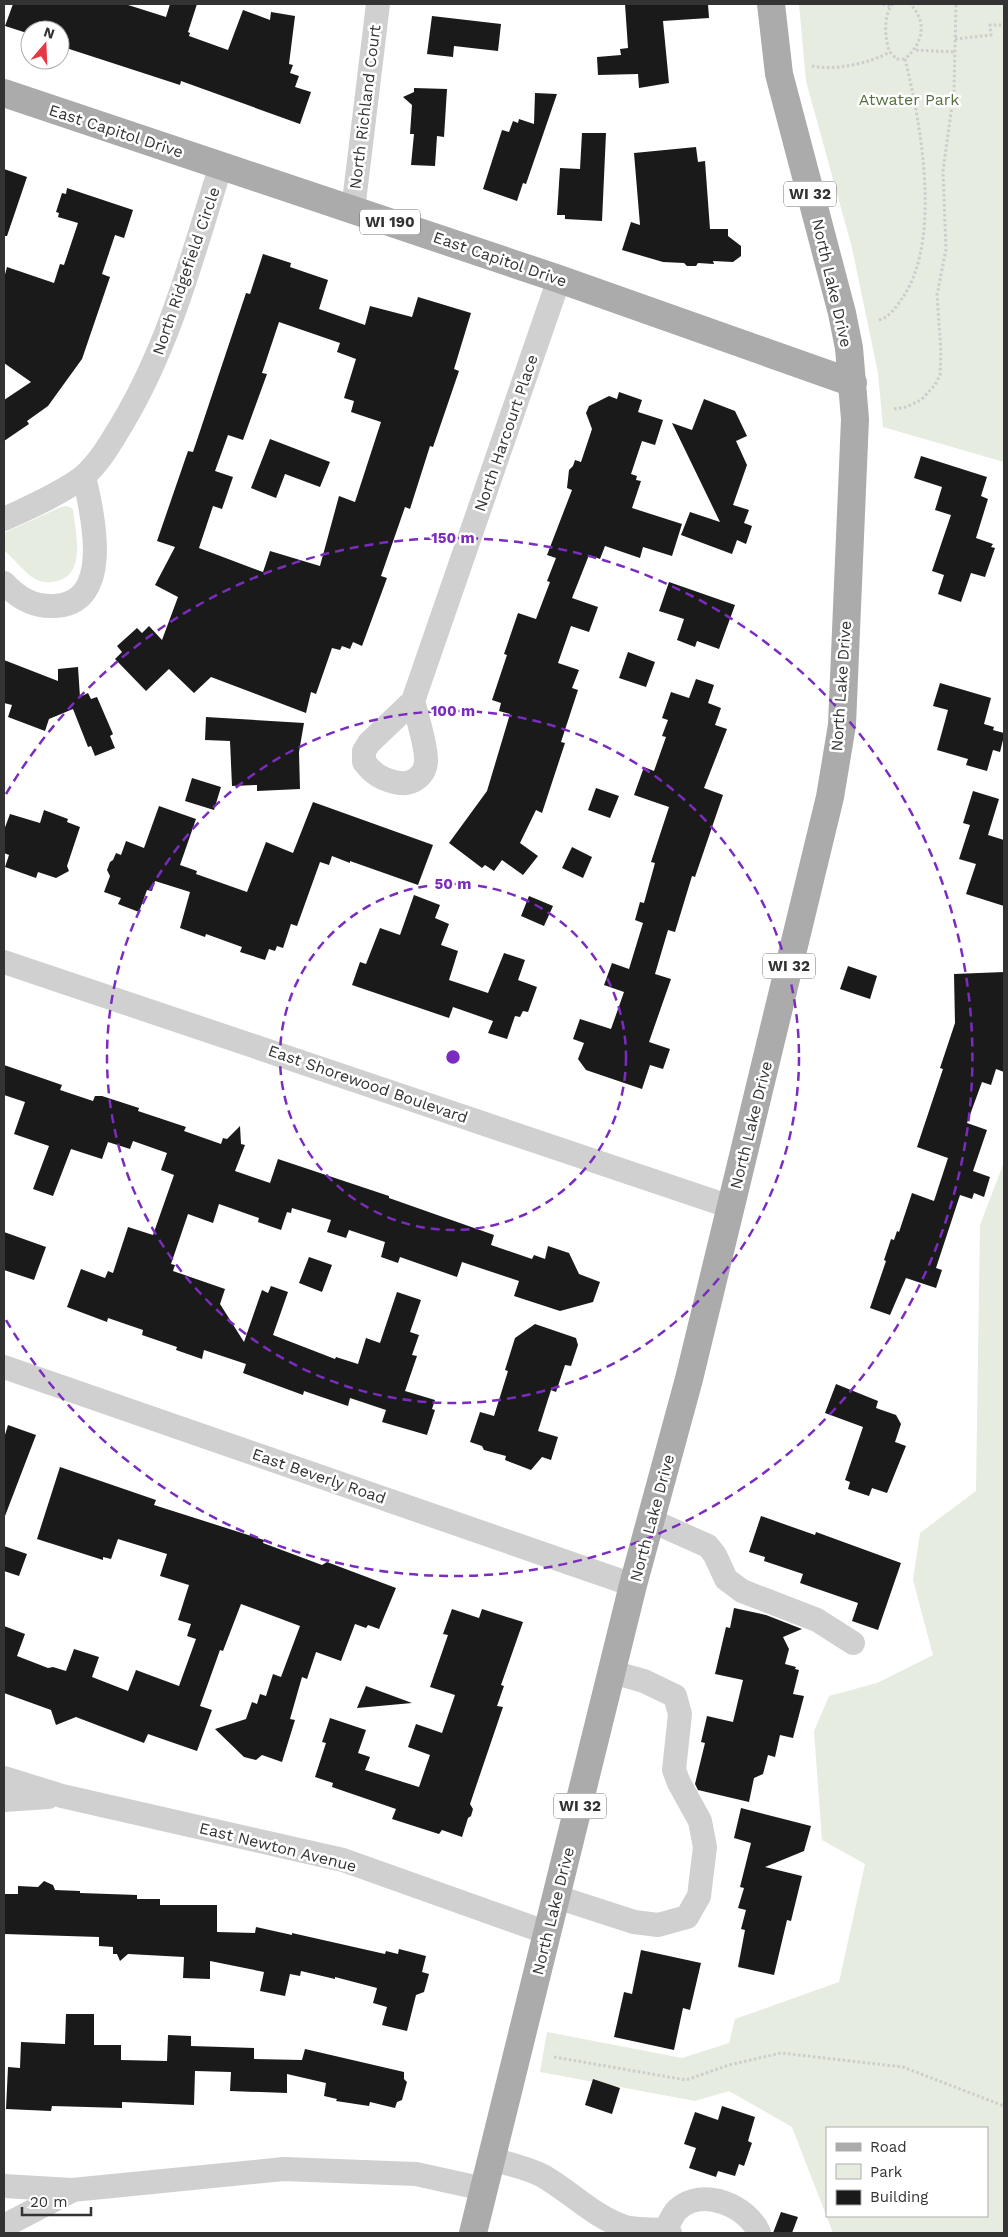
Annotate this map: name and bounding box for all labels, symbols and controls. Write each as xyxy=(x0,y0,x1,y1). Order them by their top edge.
north arrow xyxy=(20,20,70,70)
text: N xyxy=(42,23,57,42)
street label: North Richland Court xyxy=(345,23,385,190)
park label: Atwater Park xyxy=(859,90,959,109)
street label: East Capitol Drive xyxy=(46,100,186,162)
road number: WI 32 xyxy=(784,182,836,206)
street label: North Ridgefield Circle xyxy=(148,184,224,358)
road number: WI 190 xyxy=(360,210,420,234)
street label: North Lake Drive xyxy=(808,217,856,349)
street label: East Capitol Drive xyxy=(431,227,569,291)
street label: North Harcourt Place xyxy=(470,352,542,514)
text: 150 m xyxy=(431,529,475,547)
street label: North Lake Drive xyxy=(827,620,855,752)
text: 100 m xyxy=(431,702,475,720)
text: 50 m xyxy=(435,875,471,893)
road number: WI 32 xyxy=(763,954,815,978)
street label: East Shorewood Boulevard xyxy=(266,1041,470,1127)
centre of rings xyxy=(444,1048,462,1066)
street label: North Lake Drive xyxy=(726,1059,776,1191)
street label: East Beverly Road xyxy=(250,1444,388,1508)
street label: North Lake Drive xyxy=(626,1452,678,1584)
road number: WI 32 xyxy=(554,1794,606,1818)
street label: East Newton Avenue xyxy=(197,1818,359,1876)
street label: North Lake Drive xyxy=(528,1845,578,1977)
legend xyxy=(826,2127,988,2217)
text: Road xyxy=(870,2138,907,2156)
text: Park xyxy=(870,2163,903,2181)
scale bar xyxy=(22,2184,91,2216)
text: Building xyxy=(870,2188,928,2206)
text: 20 m xyxy=(30,2193,68,2211)

